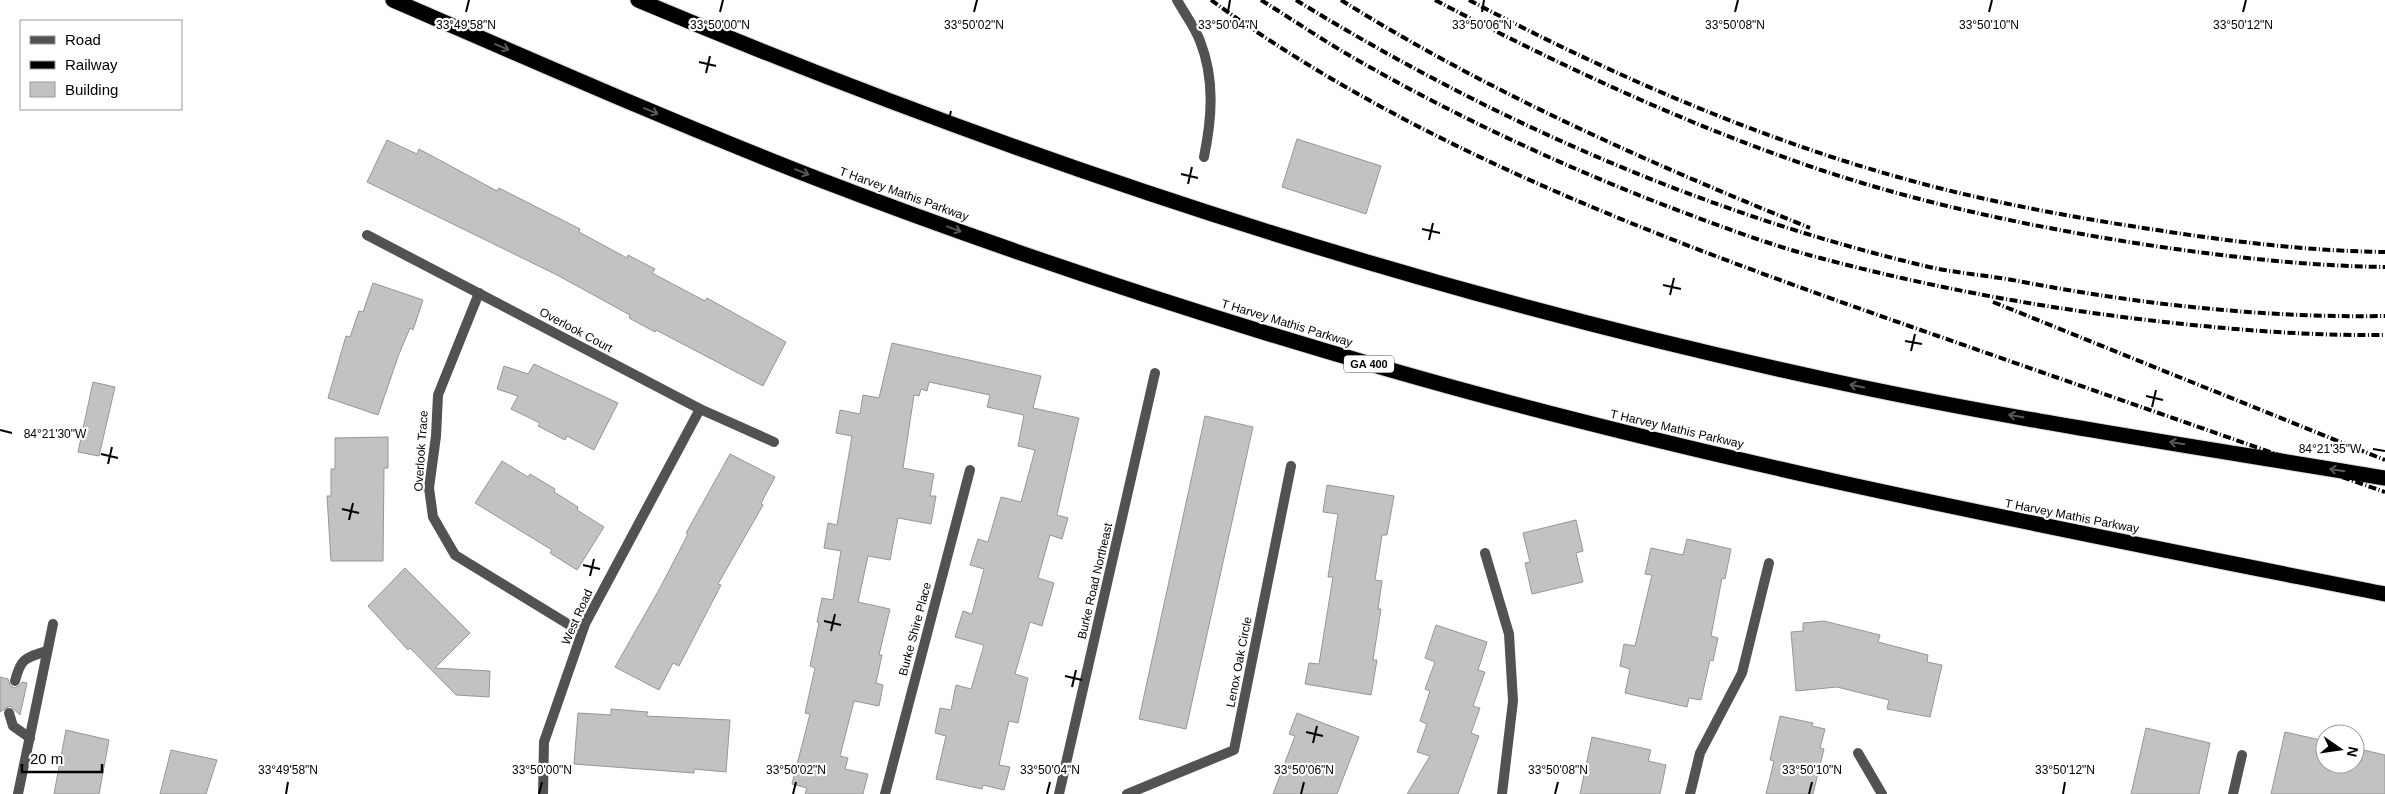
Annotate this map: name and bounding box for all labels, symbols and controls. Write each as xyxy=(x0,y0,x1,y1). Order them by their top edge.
text: 33°49'58"N xyxy=(436,18,496,32)
text: 33°50'00"N xyxy=(690,18,750,32)
text: 33°50'02"N xyxy=(944,18,1004,32)
text: 33°50'04"N xyxy=(1198,18,1258,32)
text: 33°50'06"N xyxy=(1452,18,1512,32)
text: 33°50'08"N xyxy=(1705,18,1765,32)
text: 33°50'10"N xyxy=(1959,18,2019,32)
text: 33°50'12"N xyxy=(2213,18,2273,32)
legend xyxy=(20,20,182,110)
text: Road xyxy=(65,31,101,48)
one-way arrow xyxy=(494,43,509,53)
text: Railway xyxy=(65,56,118,73)
text: Building xyxy=(65,81,118,98)
one-way arrow xyxy=(643,107,658,116)
street label: T Harvey Mathis Parkway xyxy=(837,164,971,224)
one-way arrow xyxy=(794,168,809,177)
one-way arrow xyxy=(946,225,961,234)
street label: T Harvey Mathis Parkway xyxy=(1220,296,1354,350)
street label: Overlook Court xyxy=(537,305,615,355)
road number: GA 400 xyxy=(1344,356,1394,372)
one-way arrow xyxy=(1849,381,1865,390)
street label: T Harvey Mathis Parkway xyxy=(1609,407,1745,451)
street label: Overlook Trace xyxy=(411,410,431,492)
one-way arrow xyxy=(2009,411,2025,421)
text: 84°21'30"W xyxy=(24,427,87,441)
one-way arrow xyxy=(2169,438,2185,448)
text: 84°21'35"W xyxy=(2299,442,2362,456)
one-way arrow xyxy=(2329,464,2345,474)
street label: T Harvey Mathis Parkway xyxy=(2004,496,2140,536)
street label: Burke Road Northeast xyxy=(1075,521,1115,640)
street label: Burke Shire Place xyxy=(896,580,934,677)
street label: West Road xyxy=(559,587,595,647)
street label: Lenox Oak Circle xyxy=(1223,615,1255,709)
north arrow xyxy=(2315,724,2365,774)
scale bar xyxy=(22,742,102,774)
text: N xyxy=(2344,745,2362,759)
text: 20 m xyxy=(30,750,63,767)
text: 33°49'58"N xyxy=(258,763,318,777)
text: 33°50'00"N xyxy=(512,763,572,777)
text: 33°50'02"N xyxy=(766,763,826,777)
text: 33°50'04"N xyxy=(1020,763,1080,777)
text: 33°50'06"N xyxy=(1274,763,1334,777)
text: 33°50'08"N xyxy=(1528,763,1588,777)
text: 33°50'10"N xyxy=(1782,763,1842,777)
text: 33°50'12"N xyxy=(2035,763,2095,777)

